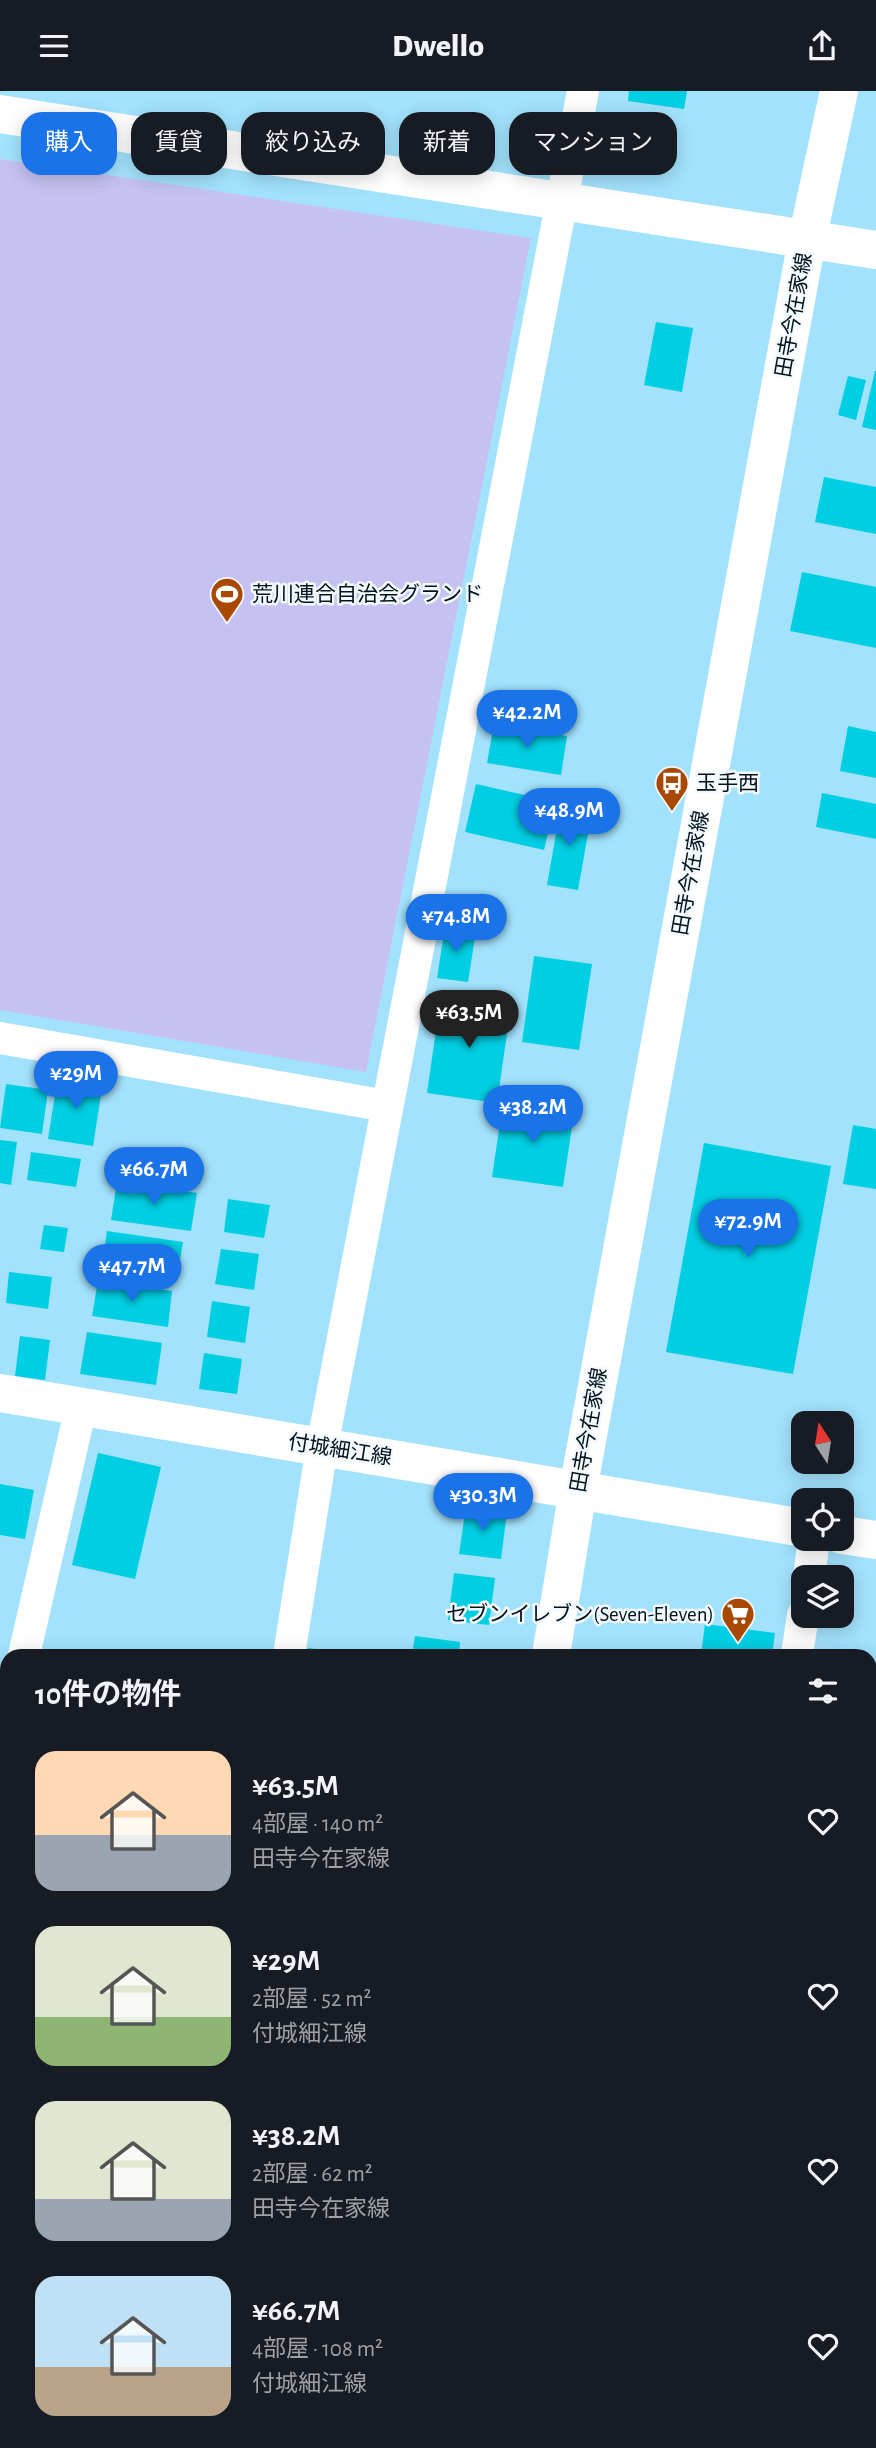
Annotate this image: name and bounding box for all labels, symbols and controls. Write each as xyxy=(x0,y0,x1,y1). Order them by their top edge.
icon: menu xyxy=(35,27,73,65)
icon: share xyxy=(803,27,841,65)
text: Dwello xyxy=(392,30,484,62)
chip: 購入 xyxy=(21,112,117,175)
chip: 賃貸 xyxy=(131,112,227,175)
chip: 絞り込み xyxy=(241,112,385,175)
chip: 新着 xyxy=(399,112,495,175)
chip: マンション xyxy=(509,112,677,175)
street label: 田寺今在家線 xyxy=(772,251,815,379)
sports icon: 荒川連合自治会グランド xyxy=(208,575,246,624)
place label: 荒川連合自治会グランド xyxy=(252,583,483,605)
pin: ¥42.2M xyxy=(470,691,584,750)
text: ¥42.2M xyxy=(493,701,561,724)
bus stop icon: 玉手西 xyxy=(653,764,691,813)
place label: 玉手西 xyxy=(696,772,759,794)
pin: ¥48.9M xyxy=(512,789,626,848)
text: ¥48.9M xyxy=(534,799,604,822)
street label: 田寺今在家線 xyxy=(669,809,712,937)
pin: ¥74.8M xyxy=(399,895,513,954)
text: ¥74.8M xyxy=(422,905,490,928)
pin: ¥63.5M xyxy=(412,991,526,1050)
text: ¥63.5M xyxy=(436,1001,502,1024)
pin: ¥29M xyxy=(35,1051,117,1111)
text: ¥29M xyxy=(50,1062,102,1085)
pin: ¥38.2M xyxy=(476,1086,590,1145)
text: ¥38.2M xyxy=(499,1096,567,1119)
pin: ¥66.7M xyxy=(97,1147,211,1207)
text: ¥66.7M xyxy=(120,1158,188,1181)
pin: ¥72.9M xyxy=(691,1199,805,1259)
text: ¥72.9M xyxy=(714,1210,782,1233)
pin: ¥47.7M xyxy=(75,1245,189,1304)
text: ¥47.7M xyxy=(98,1255,166,1278)
street label: 田寺今在家線 xyxy=(567,1366,610,1494)
north arrow xyxy=(791,1411,854,1473)
map controls xyxy=(791,1411,854,1628)
street label: 付城細江線 xyxy=(287,1430,394,1469)
pin: ¥30.3M xyxy=(426,1473,540,1533)
text: ¥30.3M xyxy=(449,1484,517,1507)
button: locate xyxy=(791,1488,854,1551)
button: layers xyxy=(791,1565,854,1628)
supermarket icon: セブンイレブン(Seven-Eleven) xyxy=(719,1595,757,1644)
place label: セブンイレブン(Seven-Eleven) xyxy=(446,1602,714,1625)
icon: filters xyxy=(804,1672,842,1710)
text: 10件の物件 xyxy=(35,1680,181,1710)
text: ¥63.5M xyxy=(252,1771,339,1801)
icon: home xyxy=(91,1779,175,1863)
icon: heart xyxy=(804,1802,842,1840)
text: 4部屋 · 140 m² xyxy=(252,1813,383,1836)
text: 田寺今在家線 xyxy=(252,1848,390,1871)
text: ¥29M xyxy=(252,1946,320,1976)
icon: home xyxy=(91,1954,175,2038)
icon: heart xyxy=(804,1977,842,2015)
text: 2部屋 · 52 m² xyxy=(252,1988,372,2011)
text: 付城細江線 xyxy=(252,2023,367,2046)
text: ¥38.2M xyxy=(252,2121,340,2151)
icon: home xyxy=(91,2129,175,2213)
icon: heart xyxy=(804,2152,842,2190)
text: 2部屋 · 62 m² xyxy=(252,2163,373,2186)
text: 田寺今在家線 xyxy=(252,2198,390,2221)
text: ¥66.7M xyxy=(252,2296,341,2326)
icon: home xyxy=(91,2304,175,2388)
icon: heart xyxy=(804,2327,842,2365)
text: 4部屋 · 108 m² xyxy=(252,2338,383,2361)
text: 付城細江線 xyxy=(252,2373,367,2396)

